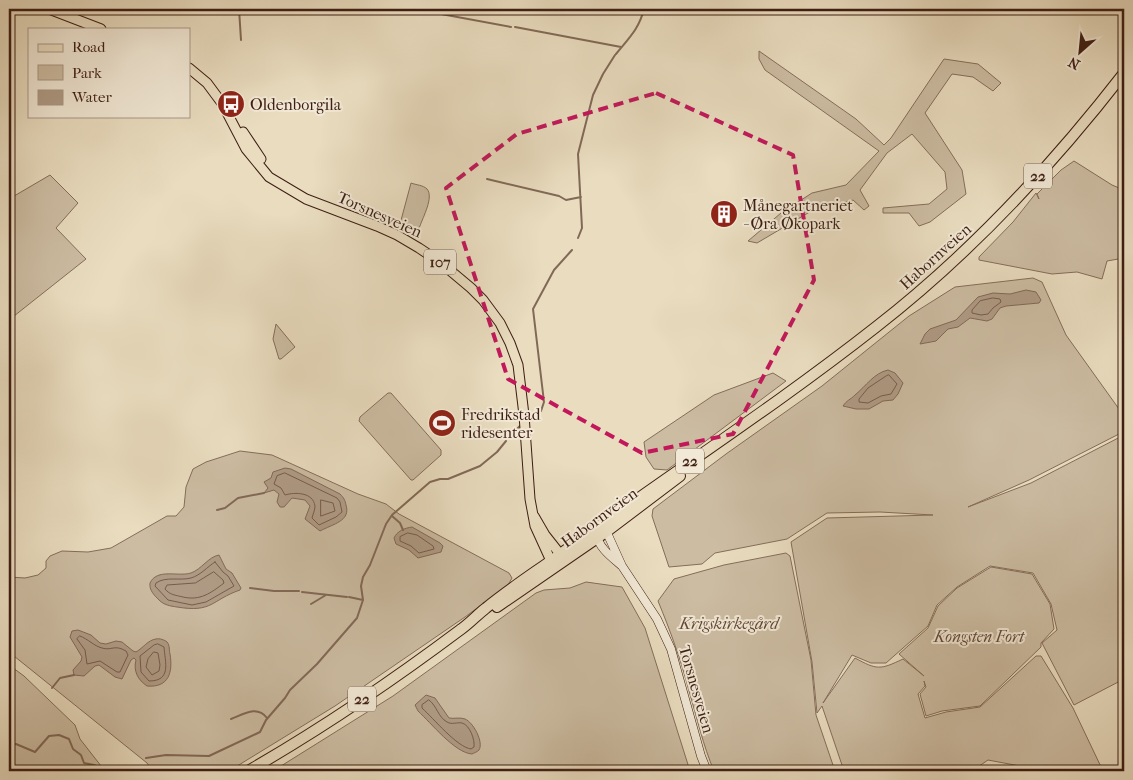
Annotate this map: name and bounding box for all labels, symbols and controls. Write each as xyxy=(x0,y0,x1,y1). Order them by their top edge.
legend xyxy=(28,28,190,118)
north arrow xyxy=(1056,28,1106,78)
text: Road xyxy=(72,38,106,56)
text: N xyxy=(1065,53,1083,73)
text: Park xyxy=(72,64,102,82)
text: Water xyxy=(71,88,112,106)
bus stop icon: Oldenborgila xyxy=(216,89,246,119)
place label: Oldenborgila xyxy=(250,95,342,114)
road number: 22 xyxy=(1024,164,1052,188)
street label: Torsnesveien xyxy=(335,187,426,242)
place label: Månegartneriet - Øra Økopark xyxy=(743,196,853,233)
building icon: Månegartneriet - Øra Økopark xyxy=(709,199,739,229)
street label: Habornveien xyxy=(896,219,976,293)
road number: 107 xyxy=(424,250,456,274)
place label: Fredrikstad ridesenter xyxy=(461,405,541,442)
sports icon: Fredrikstad ridesenter xyxy=(427,408,457,438)
road number: 22 xyxy=(676,448,704,474)
street label: Habornveien xyxy=(557,483,642,551)
park label: Krigskirkegård xyxy=(679,614,780,633)
park label: Kongsten Fort xyxy=(933,627,1025,646)
street label: Torsnesveien xyxy=(675,643,718,736)
road number: 22 xyxy=(348,686,376,712)

